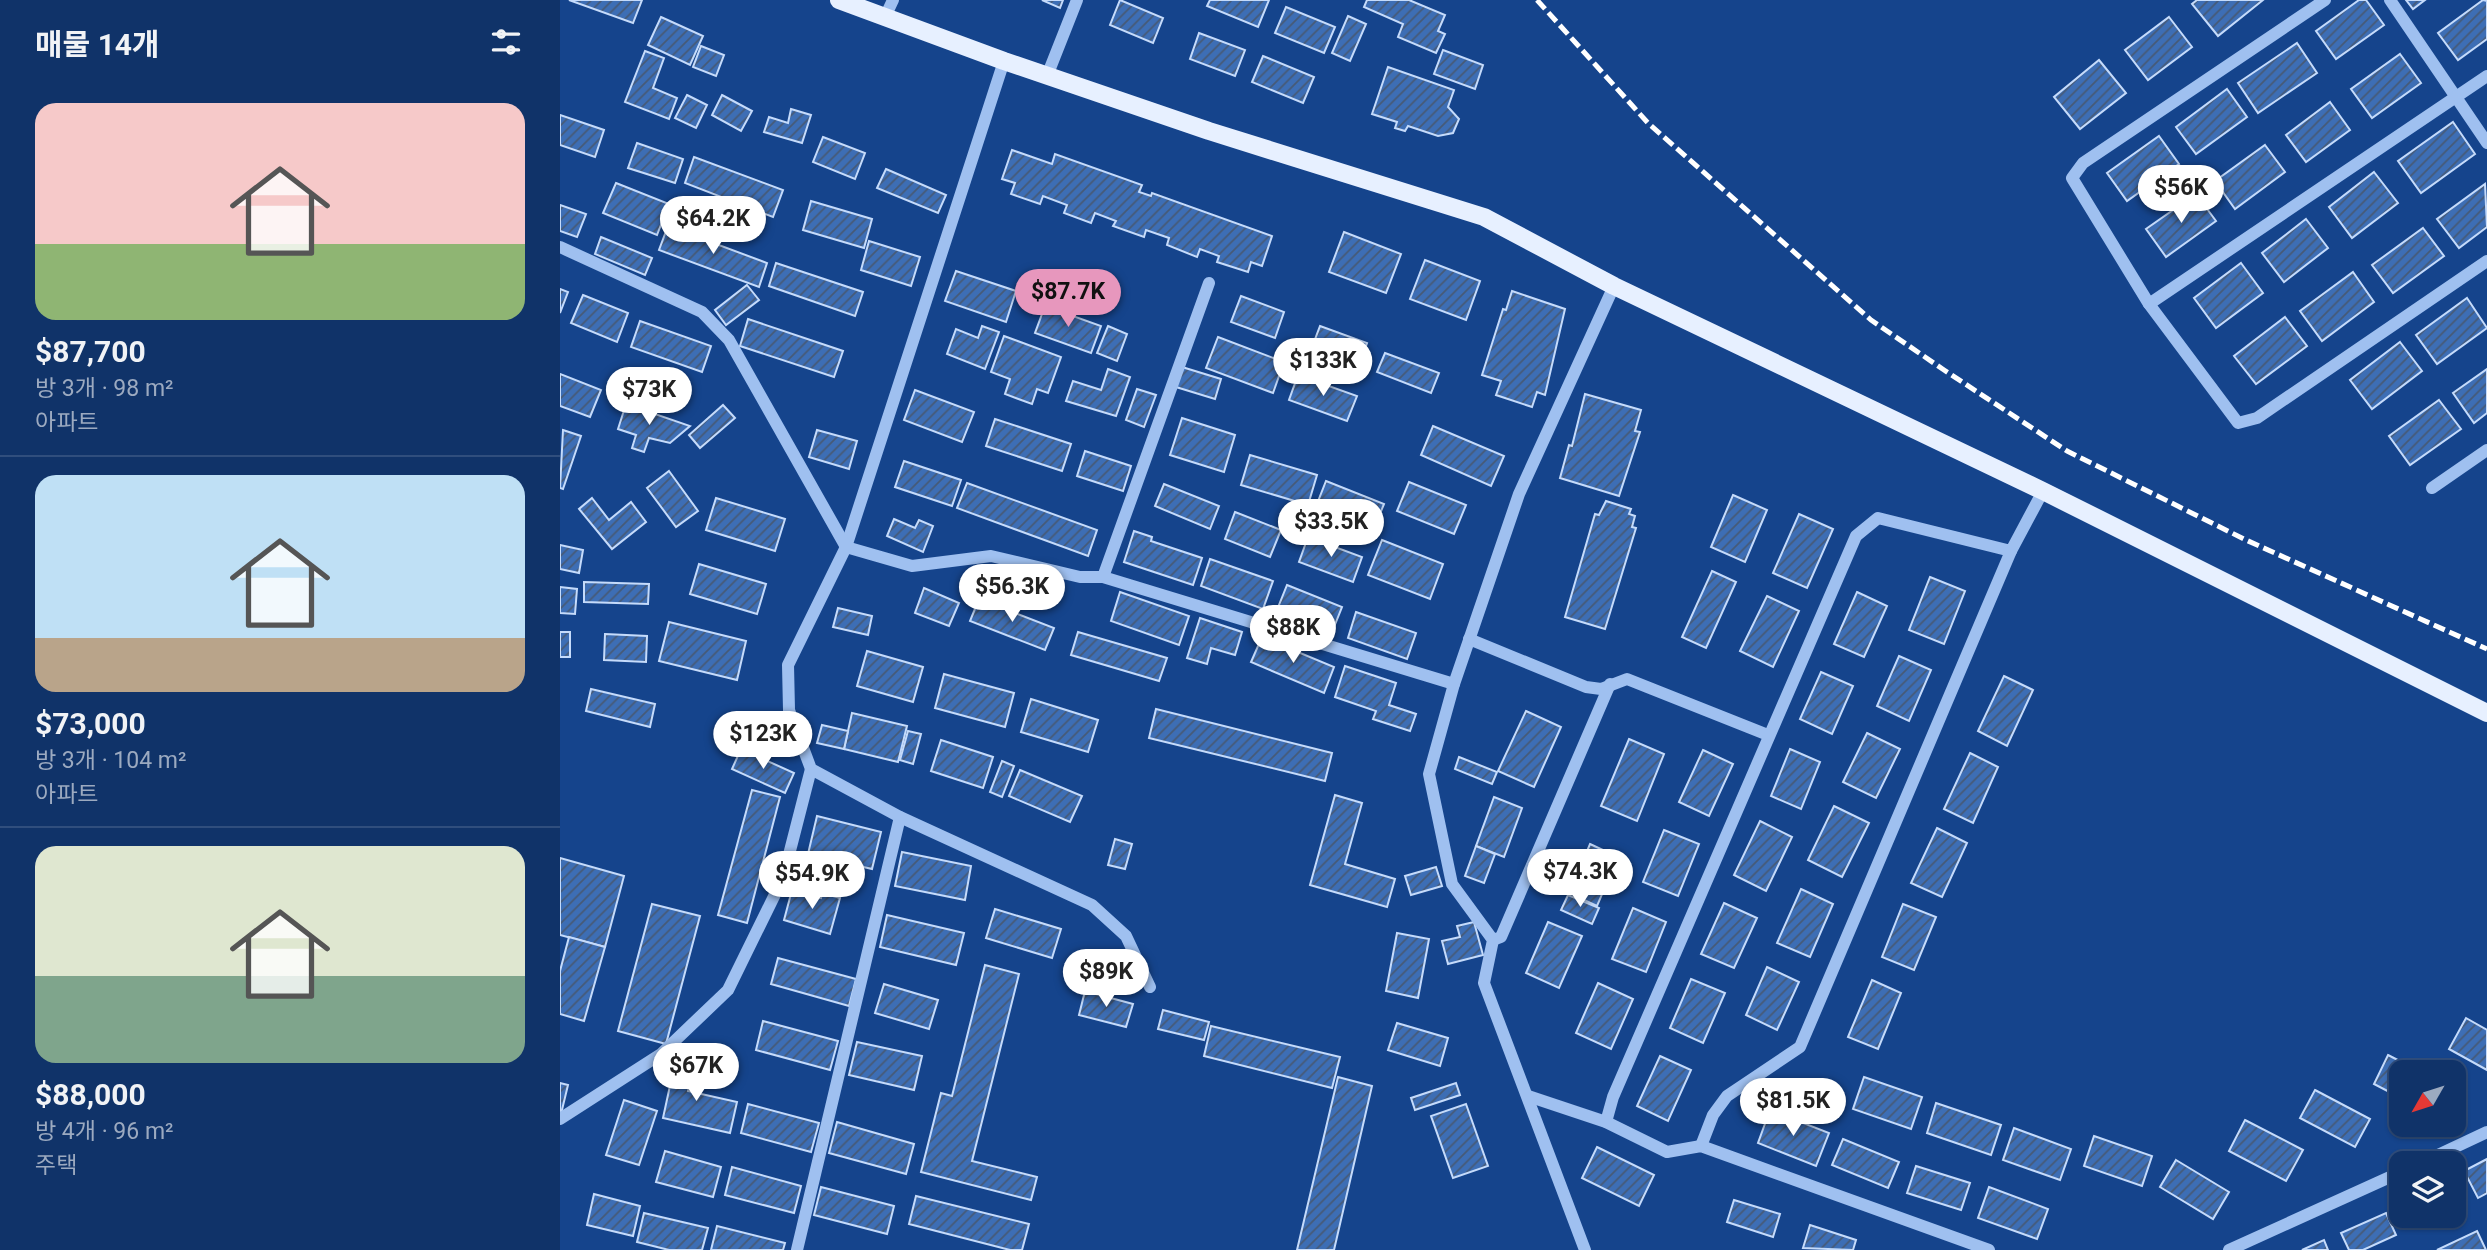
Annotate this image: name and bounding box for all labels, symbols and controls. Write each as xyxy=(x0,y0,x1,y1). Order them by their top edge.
icon: filters xyxy=(487,23,525,61)
text: 매물 14개 xyxy=(35,27,160,62)
icon: home xyxy=(217,148,343,274)
pin: $56K xyxy=(2140,166,2222,225)
text: $56K xyxy=(2154,174,2208,201)
pin: $64.2K xyxy=(656,196,770,256)
text: $64.2K xyxy=(676,205,750,232)
pin: $87.7K xyxy=(1011,270,1125,329)
text: $87.7K xyxy=(1031,278,1105,305)
text: $87,700 xyxy=(35,334,146,369)
pin: $133K xyxy=(1274,338,1372,398)
text: $133K xyxy=(1289,347,1357,374)
pin: $73K xyxy=(608,368,690,427)
text: 방 3개 · 98 m² xyxy=(35,375,174,402)
text: $73K xyxy=(622,376,676,403)
text: 아파트 xyxy=(35,409,98,436)
pin: $33.5K xyxy=(1274,500,1388,559)
text: $33.5K xyxy=(1294,508,1368,535)
icon: home xyxy=(217,520,343,646)
pin: $56.3K xyxy=(955,564,1069,624)
text: $56.3K xyxy=(975,573,1049,600)
pin: $88K xyxy=(1252,606,1334,665)
text: $88K xyxy=(1266,614,1320,641)
text: $73,000 xyxy=(35,706,146,741)
pin: $123K xyxy=(714,712,812,771)
text: $123K xyxy=(729,720,797,747)
text: 방 3개 · 104 m² xyxy=(35,747,186,774)
text: 아파트 xyxy=(35,781,98,808)
pin: $74.3K xyxy=(1523,850,1637,909)
pin: $54.9K xyxy=(755,852,869,911)
text: $74.3K xyxy=(1543,858,1617,885)
text: $54.9K xyxy=(775,860,849,887)
icon: home xyxy=(217,891,343,1017)
pin: $89K xyxy=(1065,950,1147,1009)
text: $89K xyxy=(1079,958,1133,985)
pin: $67K xyxy=(655,1044,737,1103)
text: $67K xyxy=(669,1052,723,1079)
north arrow xyxy=(2389,1060,2466,1138)
map controls xyxy=(2389,1060,2466,1228)
text: $88,000 xyxy=(35,1077,146,1112)
pin: $81.5K xyxy=(1736,1078,1850,1138)
text: $81.5K xyxy=(1756,1087,1830,1114)
text: 방 4개 · 96 m² xyxy=(35,1118,174,1145)
button: layers xyxy=(2389,1151,2466,1228)
text: 주택 xyxy=(35,1152,77,1179)

